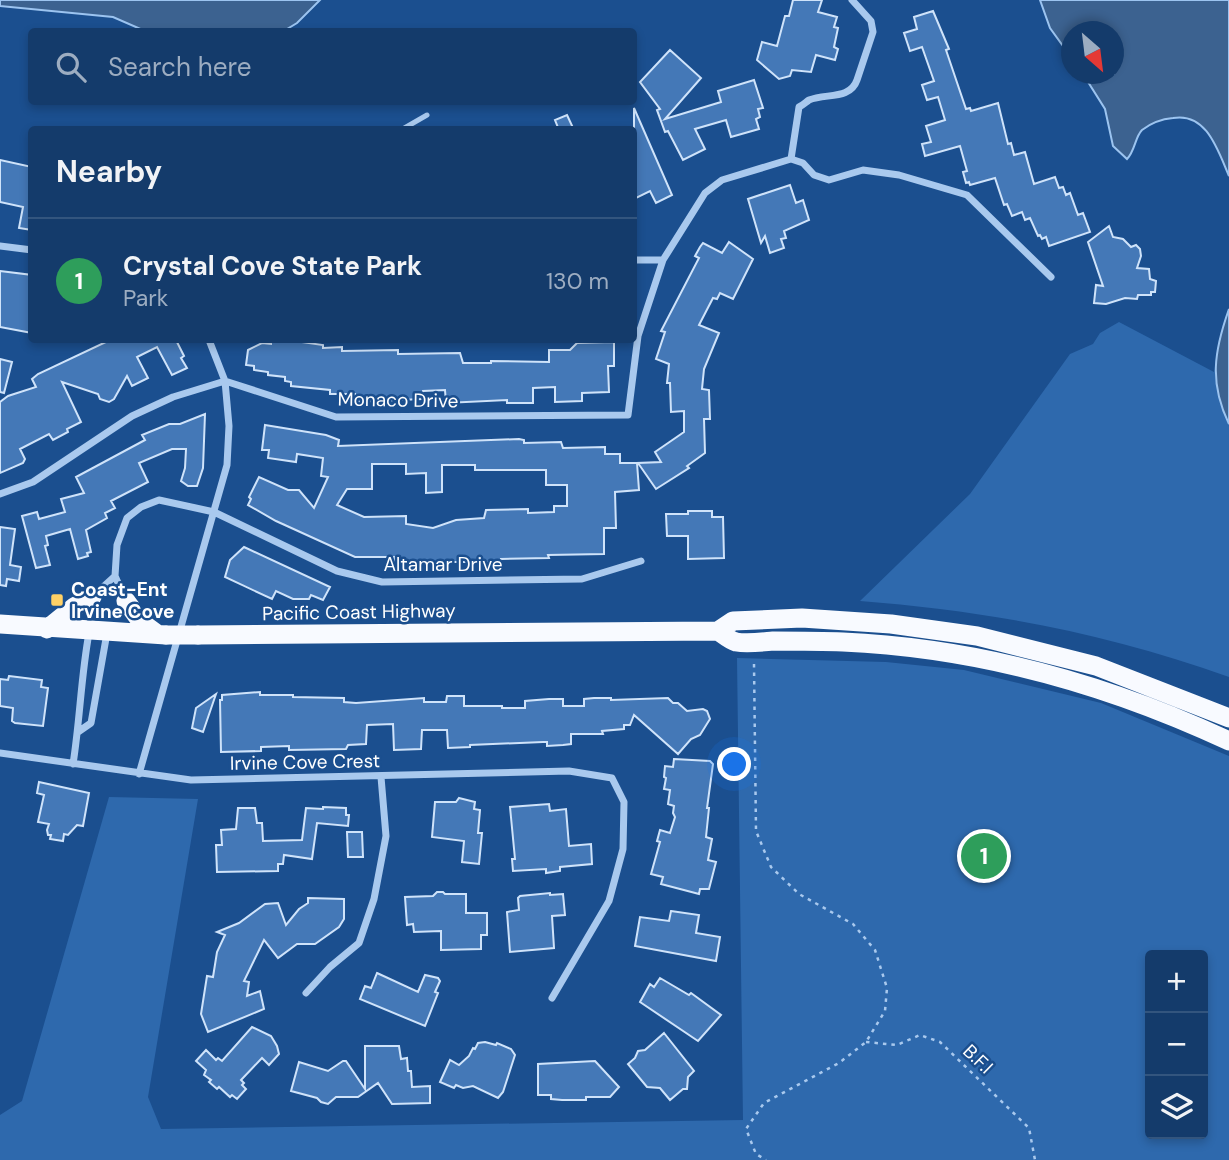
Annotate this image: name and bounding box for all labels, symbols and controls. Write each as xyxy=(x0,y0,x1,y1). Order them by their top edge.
north arrow xyxy=(1061,21,1124,84)
search box xyxy=(28,28,637,105)
icon: search xyxy=(52,48,90,86)
text: Search here xyxy=(108,50,251,84)
text: Nearby xyxy=(56,152,162,191)
text: Crystal Cove State Park xyxy=(123,249,422,283)
text: 1 xyxy=(75,266,83,296)
text: 130 m xyxy=(546,266,609,296)
text: Park xyxy=(123,283,168,313)
street label: Monaco Drive xyxy=(337,386,459,414)
street label: Altamar Drive xyxy=(384,552,502,577)
place label: Coast-Ent Irvine Cove xyxy=(71,577,174,624)
marker: Coast-Ent Irvine Cove xyxy=(49,592,65,608)
street label: Pacific Coast Highway xyxy=(262,598,456,626)
your location xyxy=(717,747,751,781)
street label: Irvine Cove Crest xyxy=(230,748,380,776)
pin: 1 xyxy=(961,830,1007,882)
map controls xyxy=(1145,950,1208,1139)
button: + xyxy=(1145,950,1208,1013)
button: − xyxy=(1145,1013,1208,1076)
street label: B.F.I xyxy=(958,1039,998,1079)
button: layers xyxy=(1145,1076,1208,1139)

